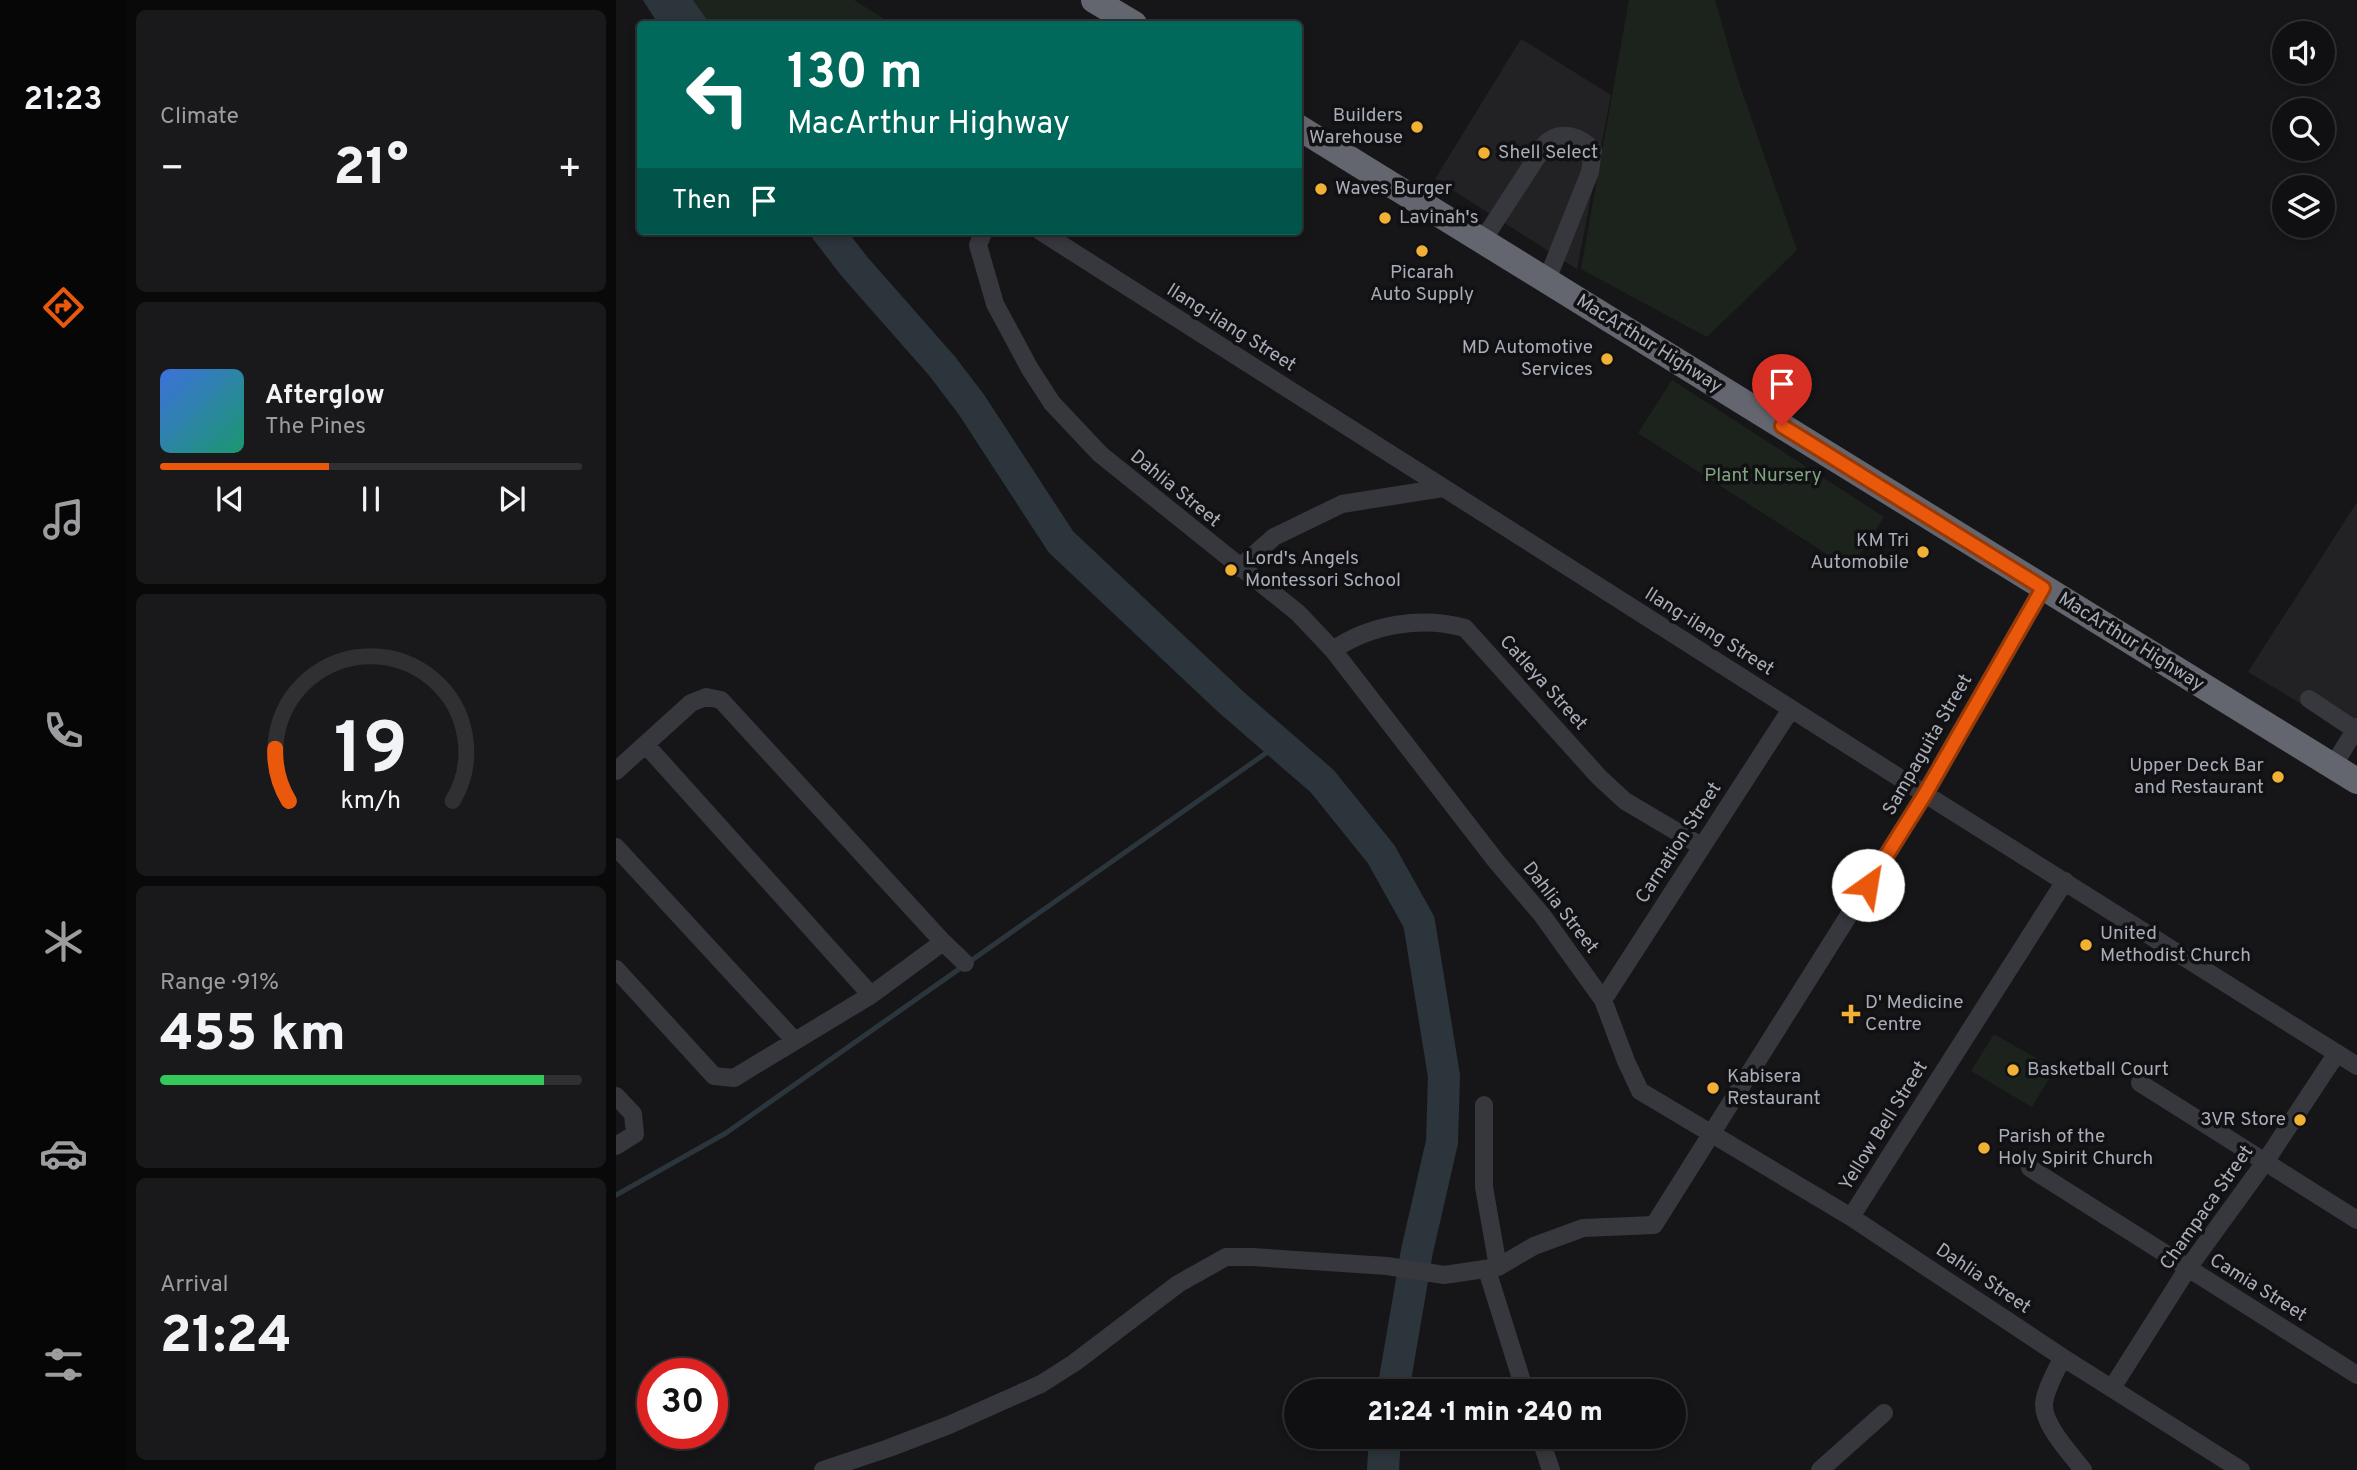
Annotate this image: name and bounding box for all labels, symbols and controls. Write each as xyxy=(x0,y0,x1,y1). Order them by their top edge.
map controls xyxy=(2272,21,2335,238)
button: sound xyxy=(2272,21,2335,84)
text: 130 m xyxy=(787,44,923,106)
icon: left xyxy=(672,49,763,140)
text: 21:23 xyxy=(24,81,102,121)
button: search xyxy=(2272,98,2335,161)
text: Climate xyxy=(160,103,239,132)
place label: Builders Warehouse xyxy=(1309,104,1403,150)
text: MacArthur Highway xyxy=(787,105,1070,145)
marker: Builders Warehouse xyxy=(1409,119,1425,135)
text: 21° xyxy=(334,137,408,203)
place label: Shell Select xyxy=(1498,141,1598,165)
marker: Shell Select xyxy=(1476,145,1492,161)
text: − xyxy=(160,146,185,195)
text: + xyxy=(557,146,582,195)
button: layers xyxy=(2272,175,2335,238)
place label: Waves Burger xyxy=(1335,177,1453,201)
marker: Waves Burger xyxy=(1313,181,1329,197)
icon: arrive xyxy=(745,182,783,220)
text: Then xyxy=(672,185,731,218)
place label: Lavinah's xyxy=(1399,206,1479,230)
marker: Lavinah's xyxy=(1377,210,1393,226)
marker: Picarah Auto Supply xyxy=(1414,243,1430,259)
place label: Picarah Auto Supply xyxy=(1370,261,1474,307)
street label: Ilang-ilang Street xyxy=(1162,279,1300,377)
icon: directions xyxy=(39,283,88,332)
street label: MacArthur Highway xyxy=(1571,289,1727,399)
place label: MD Automotive Services xyxy=(1462,336,1593,382)
marker: MD Automotive Services xyxy=(1599,351,1615,367)
pin xyxy=(1752,354,1812,426)
icon: arrive xyxy=(1763,365,1801,403)
text: Afterglow xyxy=(265,380,385,413)
text: The Pines xyxy=(265,413,366,442)
street label: Dahlia Street xyxy=(1125,445,1225,533)
park label: Plant Nursery xyxy=(1704,464,1822,488)
icon: previous xyxy=(211,480,249,518)
icon: pause xyxy=(352,480,390,518)
icon: next xyxy=(493,480,531,518)
icon: music xyxy=(39,495,88,544)
place label: KM Tri Automobile xyxy=(1810,529,1909,575)
marker: KM Tri Automobile xyxy=(1915,544,1931,560)
place label: Lord's Angels Montessori School xyxy=(1245,547,1401,593)
marker: Lord's Angels Montessori School xyxy=(1223,562,1239,578)
street label: Ilang-ilang Street xyxy=(1640,583,1778,681)
street label: MacArthur Highway xyxy=(2053,587,2209,697)
street label: Catleya Street xyxy=(1494,630,1592,736)
street label: Sampaguita Street xyxy=(1878,670,1978,820)
icon: phone xyxy=(39,706,88,755)
text: 19 xyxy=(334,707,408,799)
place label: Upper Deck Bar and Restaurant xyxy=(2129,754,2265,800)
marker: Upper Deck Bar and Restaurant xyxy=(2270,769,2286,785)
street label: Carnation Street xyxy=(1631,778,1727,908)
text: km/h xyxy=(341,786,401,818)
position arrow xyxy=(1831,848,1905,922)
street label: Dahlia Street xyxy=(1517,857,1603,959)
icon: climate xyxy=(39,917,88,966)
place label: United Methodist Church xyxy=(2100,922,2251,968)
marker: United Methodist Church xyxy=(2078,937,2094,953)
text: Range · 91% xyxy=(160,969,279,998)
place label: D' Medicine Centre xyxy=(1865,991,1963,1037)
text: 455 km xyxy=(160,1003,346,1069)
marker: D' Medicine Centre xyxy=(1843,1006,1859,1022)
street label: Yellow Bell Street xyxy=(1834,1057,1934,1195)
place label: Basketball Court xyxy=(2027,1058,2169,1082)
marker: Basketball Court xyxy=(2005,1062,2021,1078)
place label: Kabisera Restaurant xyxy=(1727,1065,1821,1111)
marker: Kabisera Restaurant xyxy=(1705,1080,1721,1096)
place label: 3VR Store xyxy=(2200,1108,2286,1132)
marker: 3VR Store xyxy=(2292,1112,2308,1128)
place label: Parish of the Holy Spirit Church xyxy=(1998,1125,2153,1171)
icon: car xyxy=(39,1129,88,1178)
marker: Parish of the Holy Spirit Church xyxy=(1976,1140,1992,1156)
street label: Champaca Street xyxy=(2155,1141,2259,1275)
street label: Dahlia Street xyxy=(1931,1238,2035,1320)
street label: Camia Street xyxy=(2205,1249,2311,1327)
text: Arrival xyxy=(160,1271,229,1300)
text: 21:24 xyxy=(160,1305,292,1371)
icon: filters xyxy=(39,1340,88,1389)
speed limit sign: 30 xyxy=(637,1358,728,1449)
text: 21:24 · 1 min · 240 m xyxy=(1367,1397,1603,1430)

